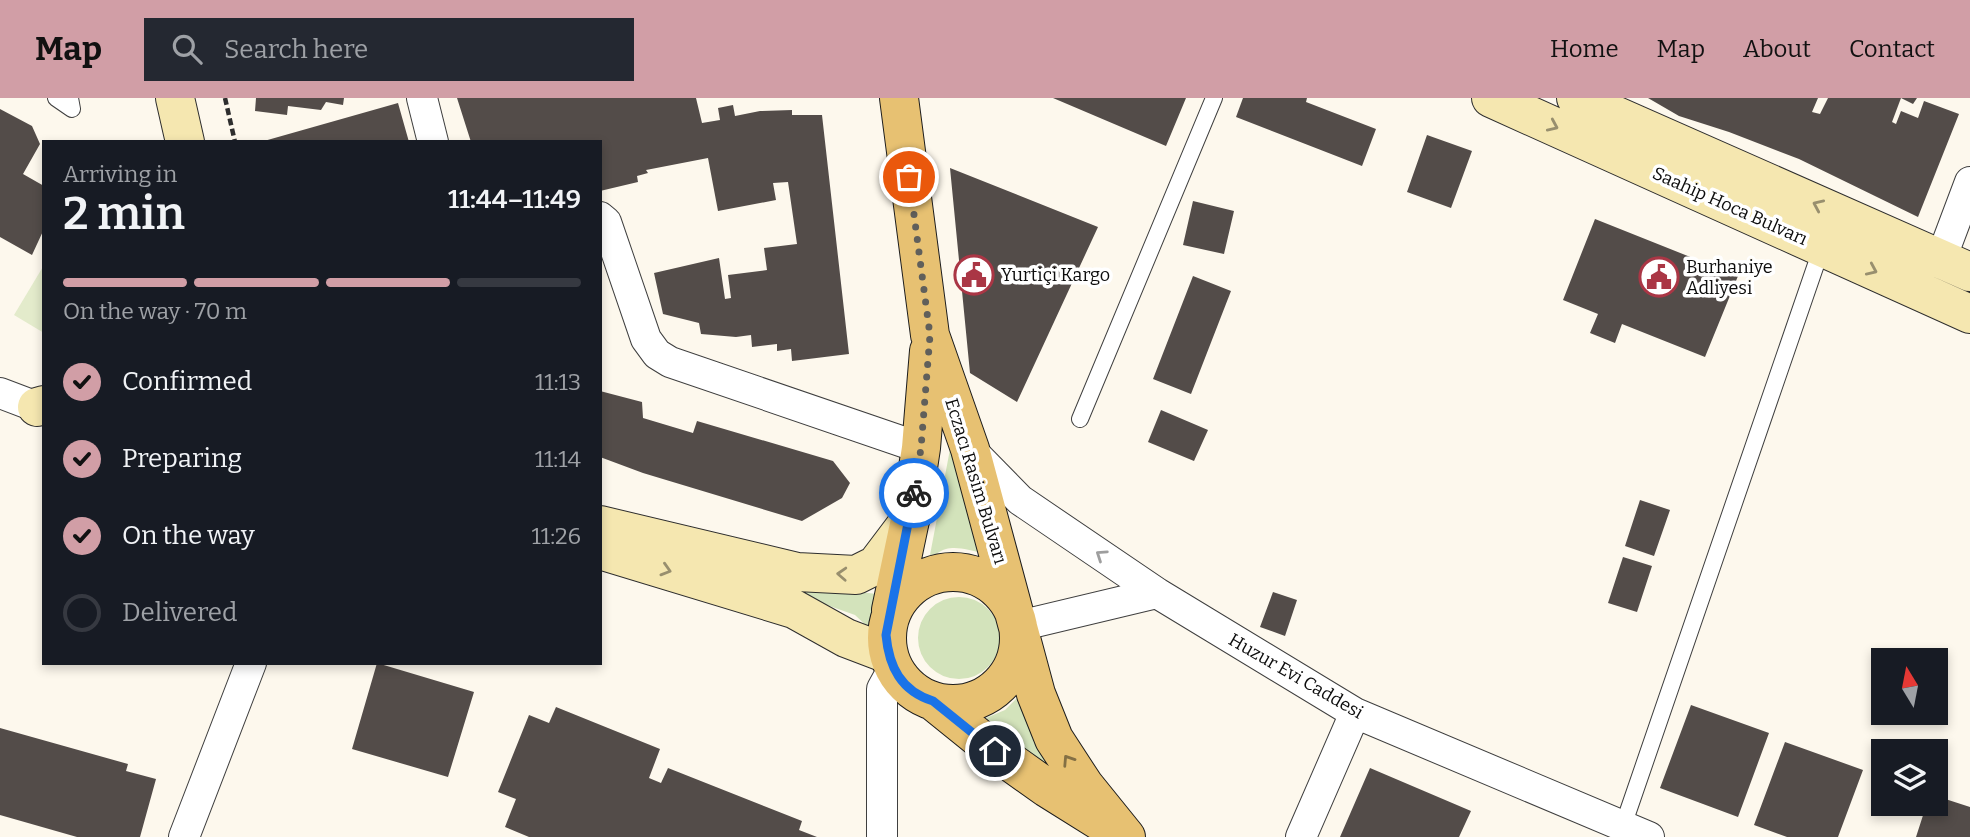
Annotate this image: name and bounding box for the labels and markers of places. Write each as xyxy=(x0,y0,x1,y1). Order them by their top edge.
pin xyxy=(879,147,939,207)
public building icon: Yurtiçi Kargo xyxy=(953,254,995,296)
public building icon: Burhaniye Adliyesi xyxy=(1638,256,1680,298)
place label: Burhaniye Adliyesi xyxy=(1686,256,1773,299)
place label: Yurtiçi Kargo xyxy=(1001,264,1110,286)
pin xyxy=(965,721,1025,781)

